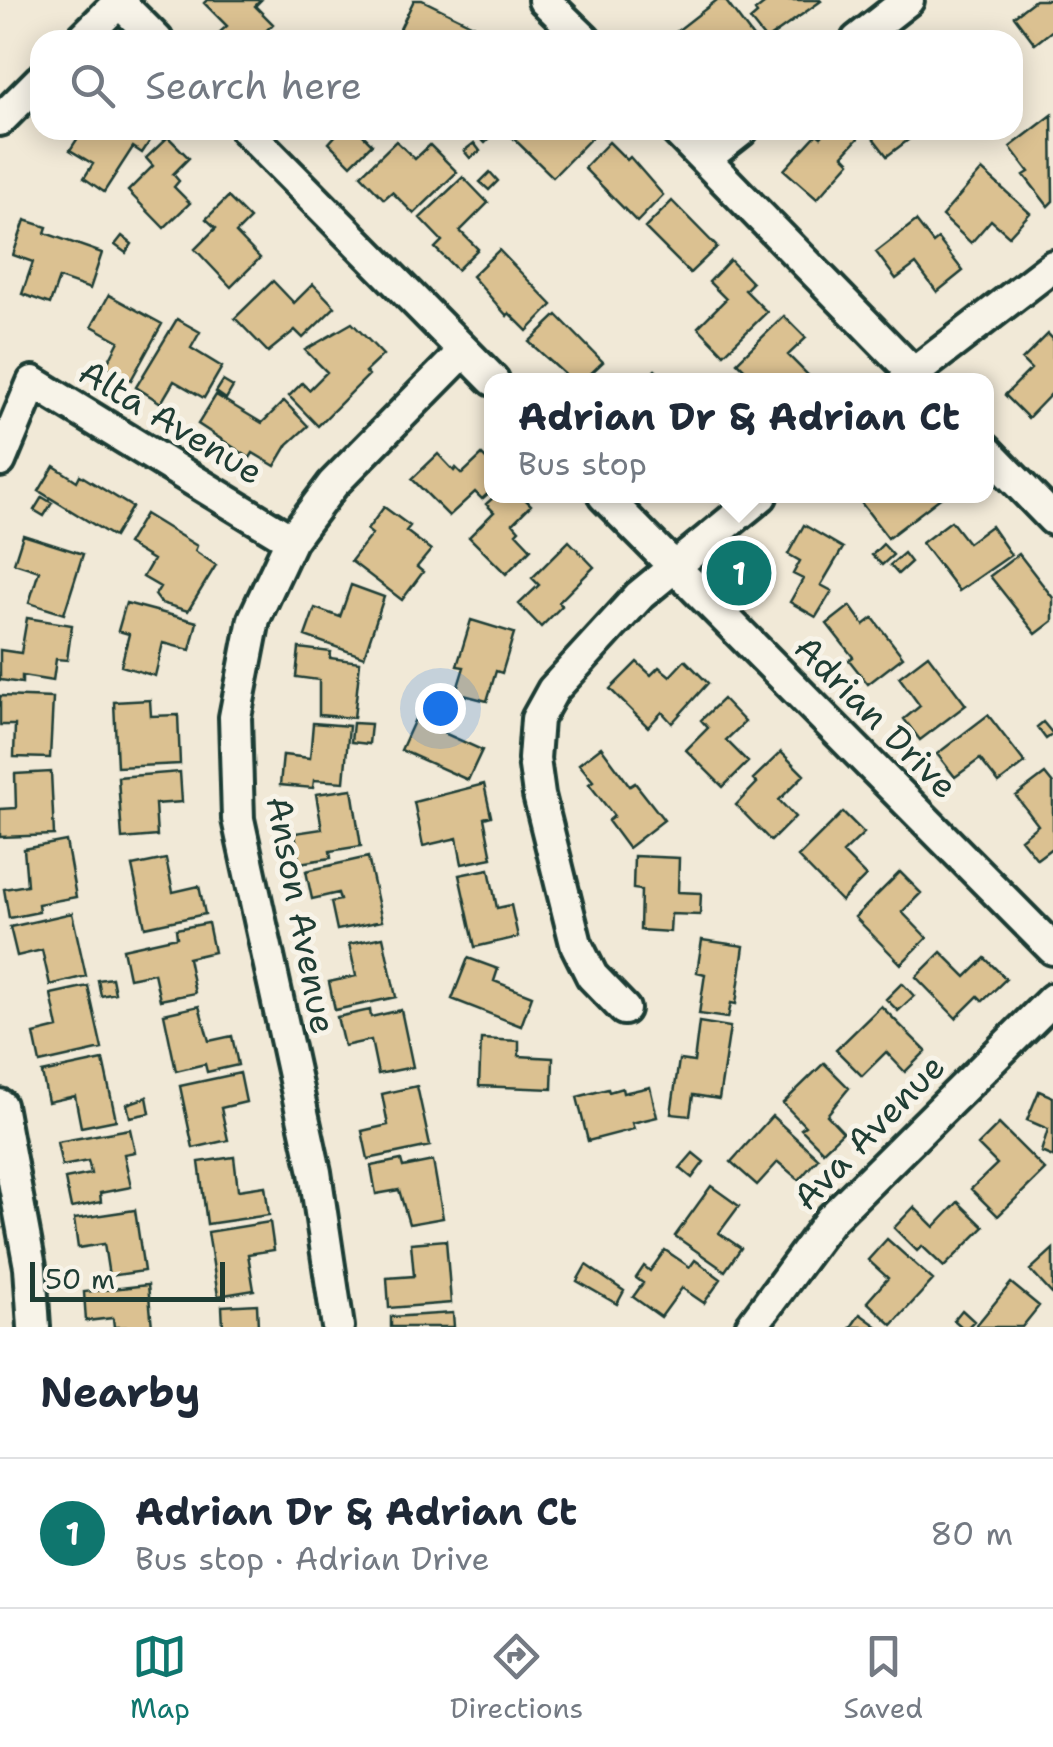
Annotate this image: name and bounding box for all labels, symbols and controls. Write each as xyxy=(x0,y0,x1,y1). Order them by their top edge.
search box xyxy=(30,30,1023,140)
icon: search xyxy=(65,58,120,113)
text: Search here xyxy=(145,60,362,111)
street label: Alta Avenue xyxy=(70,348,272,495)
popup xyxy=(484,373,994,503)
text: Adrian Dr & Adrian Ct xyxy=(518,391,960,442)
text: Bus stop xyxy=(518,442,647,485)
pin: 1 xyxy=(706,536,772,610)
street label: Adrian Drive xyxy=(784,625,968,809)
your location xyxy=(415,683,466,734)
street label: Anson Avenue xyxy=(255,792,348,1038)
street label: Ava Avenue xyxy=(782,1043,955,1220)
scale bar xyxy=(30,1257,225,1302)
text: 50 m xyxy=(45,1260,115,1298)
text: Nearby xyxy=(40,1364,200,1420)
text: Adrian Dr & Adrian Ct xyxy=(135,1486,577,1537)
text: 1 xyxy=(65,1512,80,1555)
text: 80 m xyxy=(930,1512,1013,1555)
text: Bus stop · Adrian Drive xyxy=(135,1537,490,1580)
tab: Map xyxy=(130,1629,190,1727)
tab: Directions xyxy=(450,1629,583,1727)
tab: Saved xyxy=(843,1629,923,1727)

